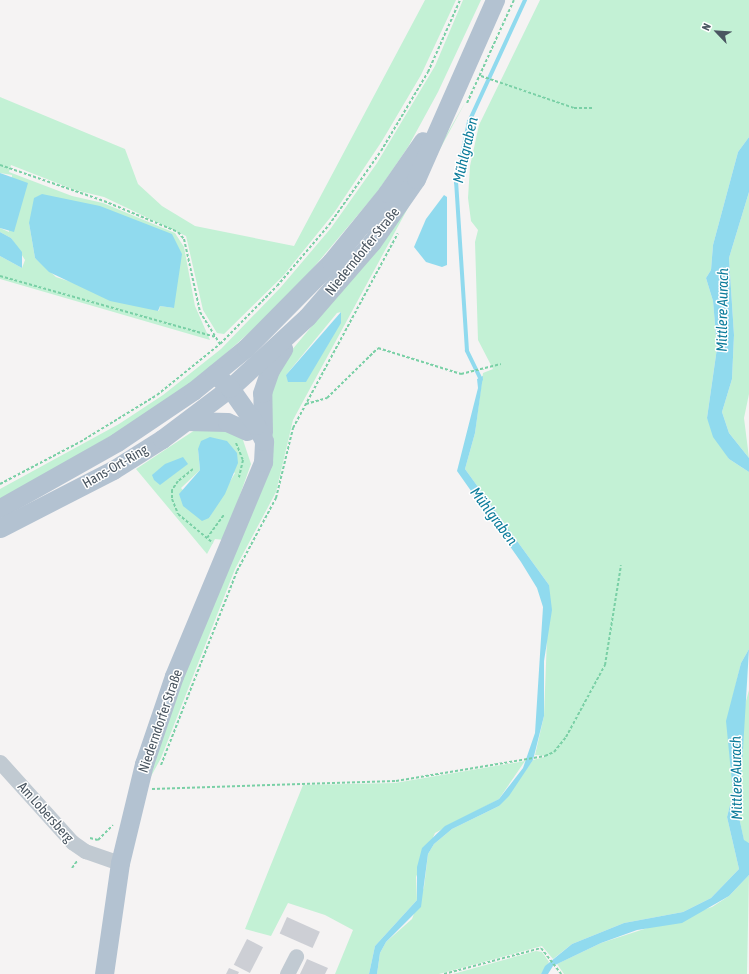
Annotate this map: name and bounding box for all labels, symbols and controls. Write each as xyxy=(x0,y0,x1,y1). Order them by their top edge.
north arrow xyxy=(697,12,737,52)
text: N xyxy=(699,21,713,32)
water label: Mühlgraben xyxy=(449,115,481,185)
street label: Niederndorfer Straße xyxy=(321,204,403,298)
water label: Mittlere Aurach xyxy=(712,268,732,352)
street label: Hans-Ort-Ring xyxy=(79,441,151,491)
water label: Mühlgraben xyxy=(466,484,522,548)
street label: Niederndorfer Straße xyxy=(134,667,186,775)
water label: Mittlere Aurach xyxy=(726,736,746,820)
street label: Am Lobersberg xyxy=(14,778,78,846)

